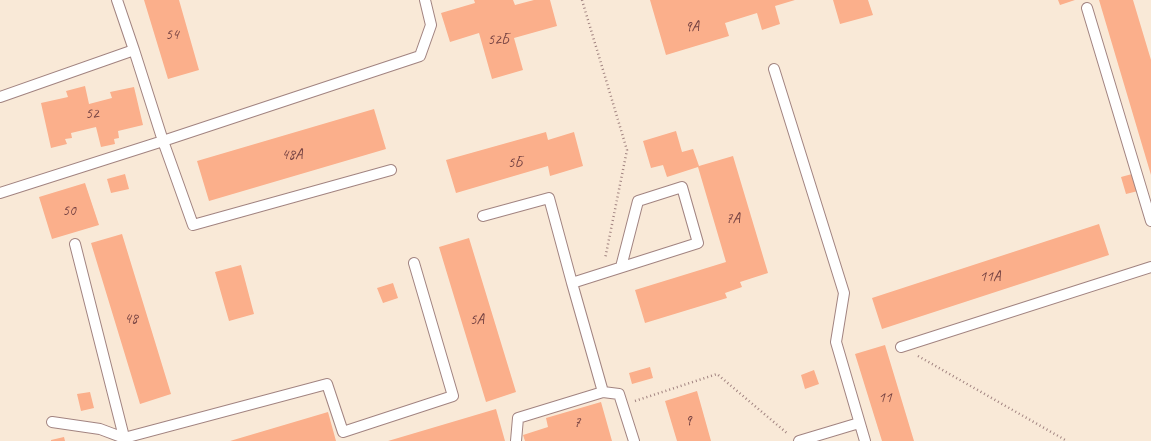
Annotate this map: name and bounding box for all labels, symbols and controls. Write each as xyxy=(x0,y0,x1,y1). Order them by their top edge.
house number: 9А xyxy=(685,18,699,36)
house number: 54 xyxy=(165,26,179,44)
house number: 52Б xyxy=(487,31,509,49)
house number: 52 xyxy=(85,105,99,123)
house number: 48А xyxy=(281,146,303,164)
house number: 5Б xyxy=(508,154,522,172)
house number: 50 xyxy=(62,202,76,220)
house number: 7А xyxy=(726,210,740,228)
house number: 11А xyxy=(979,268,1001,286)
house number: 48 xyxy=(124,310,138,328)
house number: 5А xyxy=(470,311,484,329)
house number: 11 xyxy=(878,389,892,407)
house number: 9 xyxy=(685,412,691,430)
house number: 7 xyxy=(574,414,580,432)

